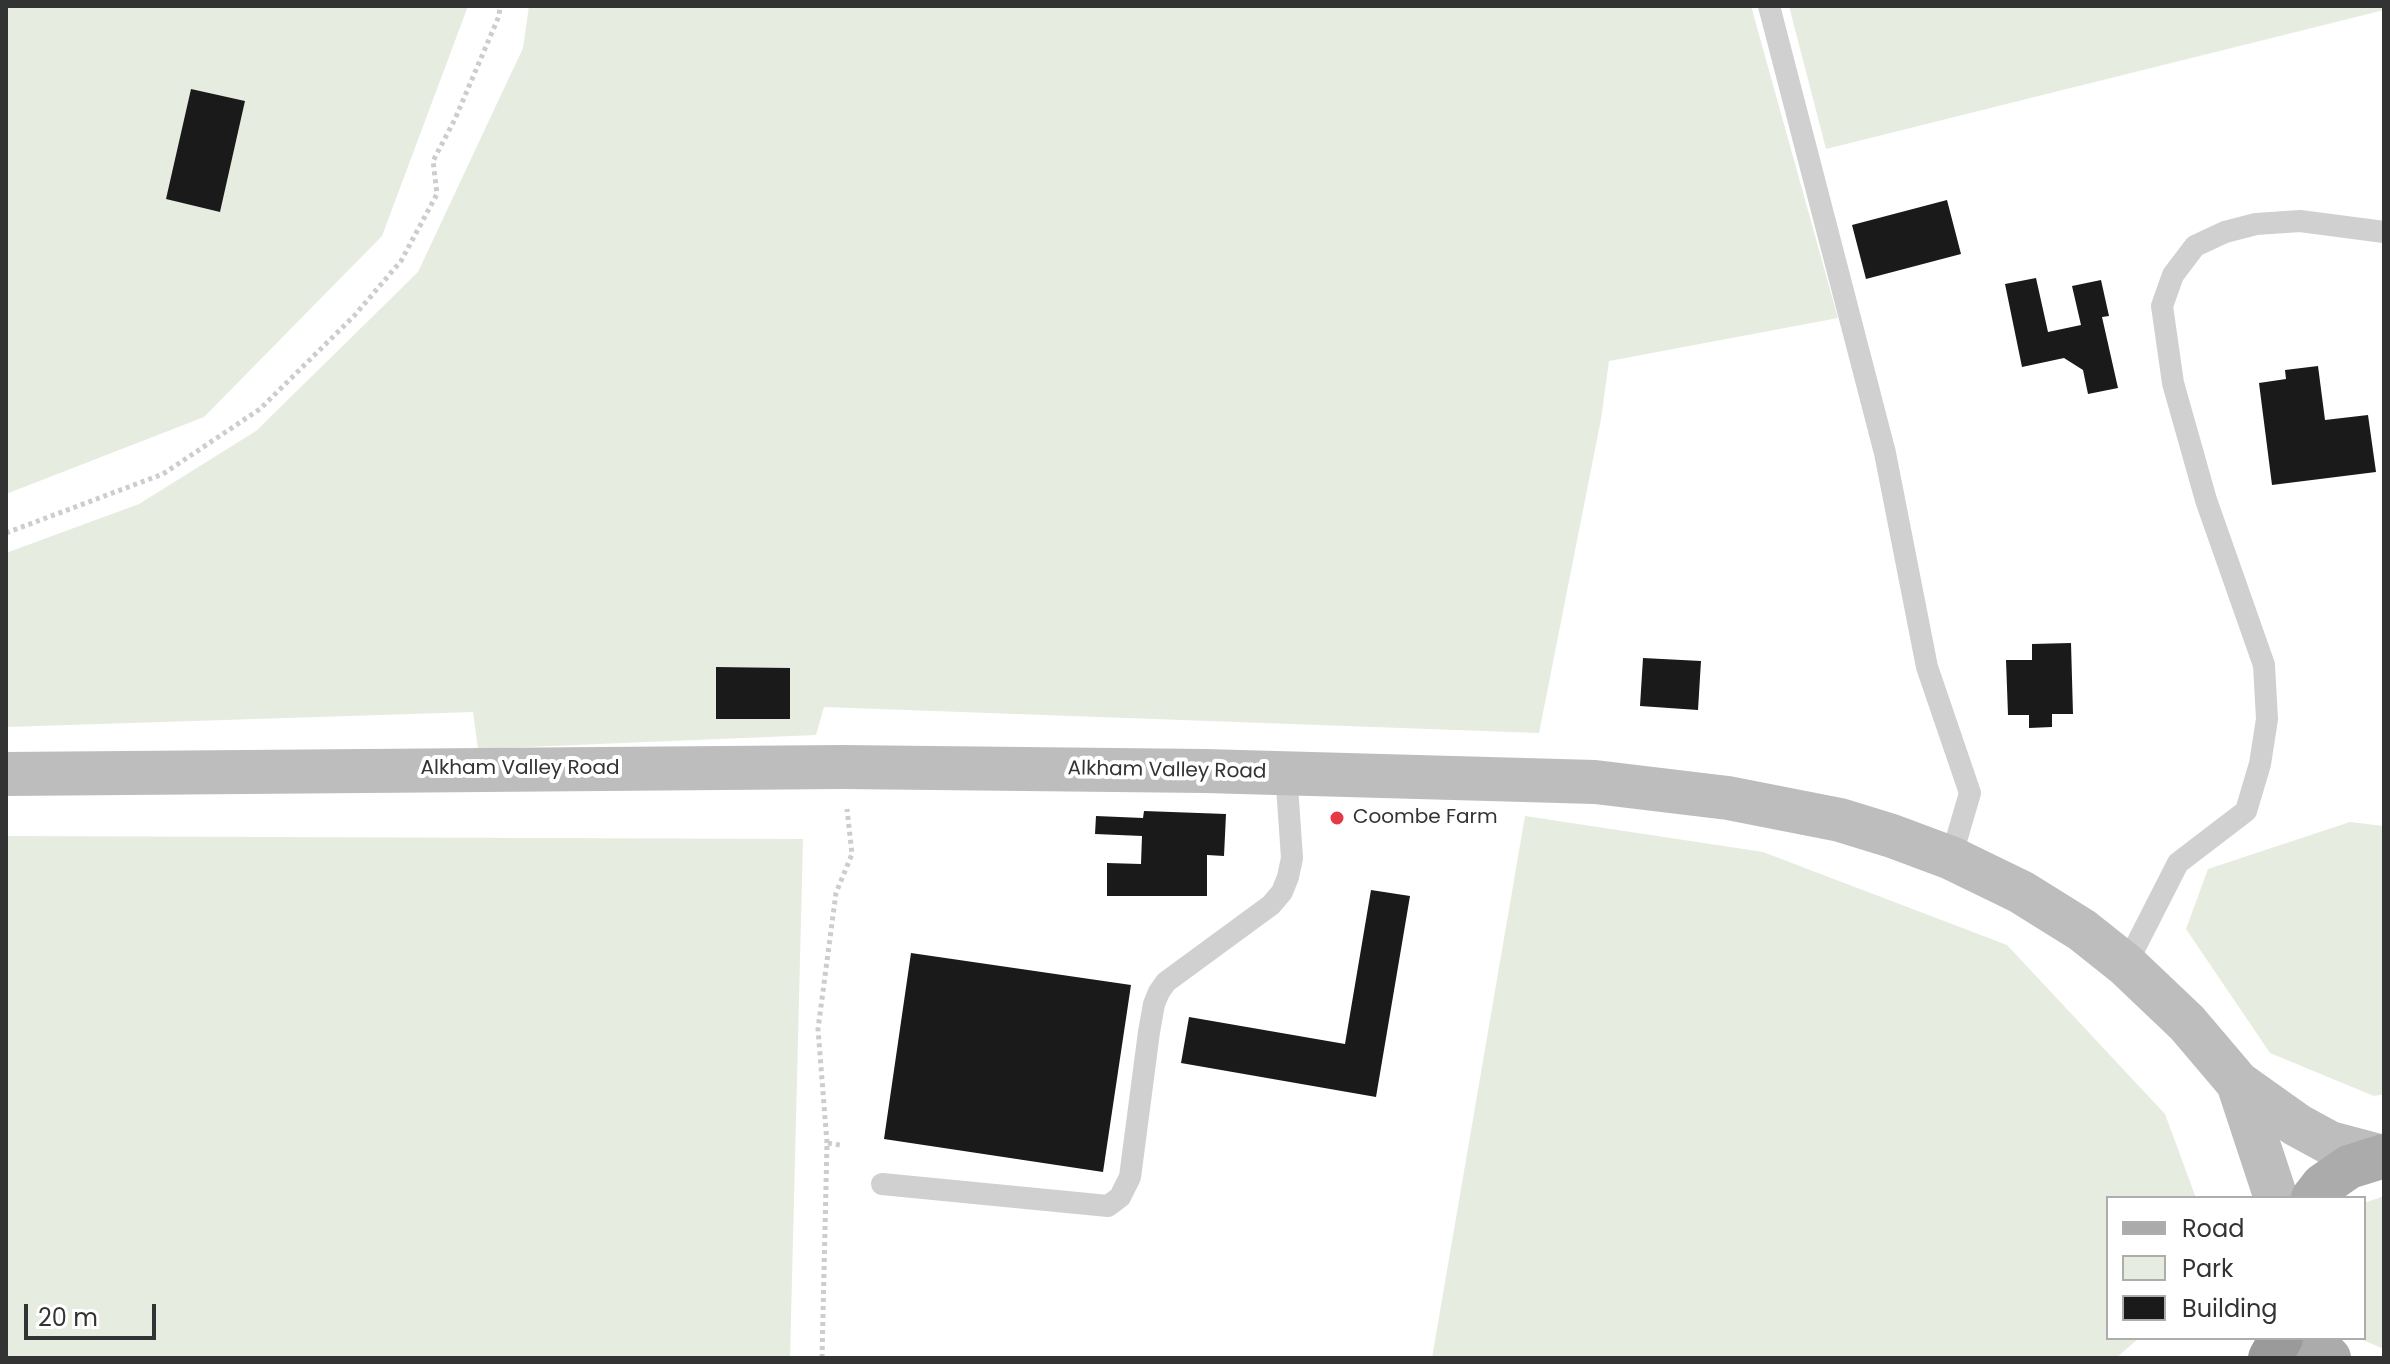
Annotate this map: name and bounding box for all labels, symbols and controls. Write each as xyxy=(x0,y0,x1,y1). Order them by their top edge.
street label: Alkham Valley Road xyxy=(421,757,619,781)
street label: Alkham Valley Road xyxy=(1067,757,1267,785)
place label: Coombe Farm xyxy=(1353,806,1498,830)
marker: Coombe Farm xyxy=(1328,809,1346,827)
legend xyxy=(2106,1196,2366,1340)
text: Road xyxy=(2182,1212,2244,1245)
text: Park xyxy=(2182,1252,2233,1285)
scale bar xyxy=(28,1288,160,1338)
text: Building xyxy=(2182,1292,2278,1325)
text: 20 m xyxy=(38,1301,98,1334)

